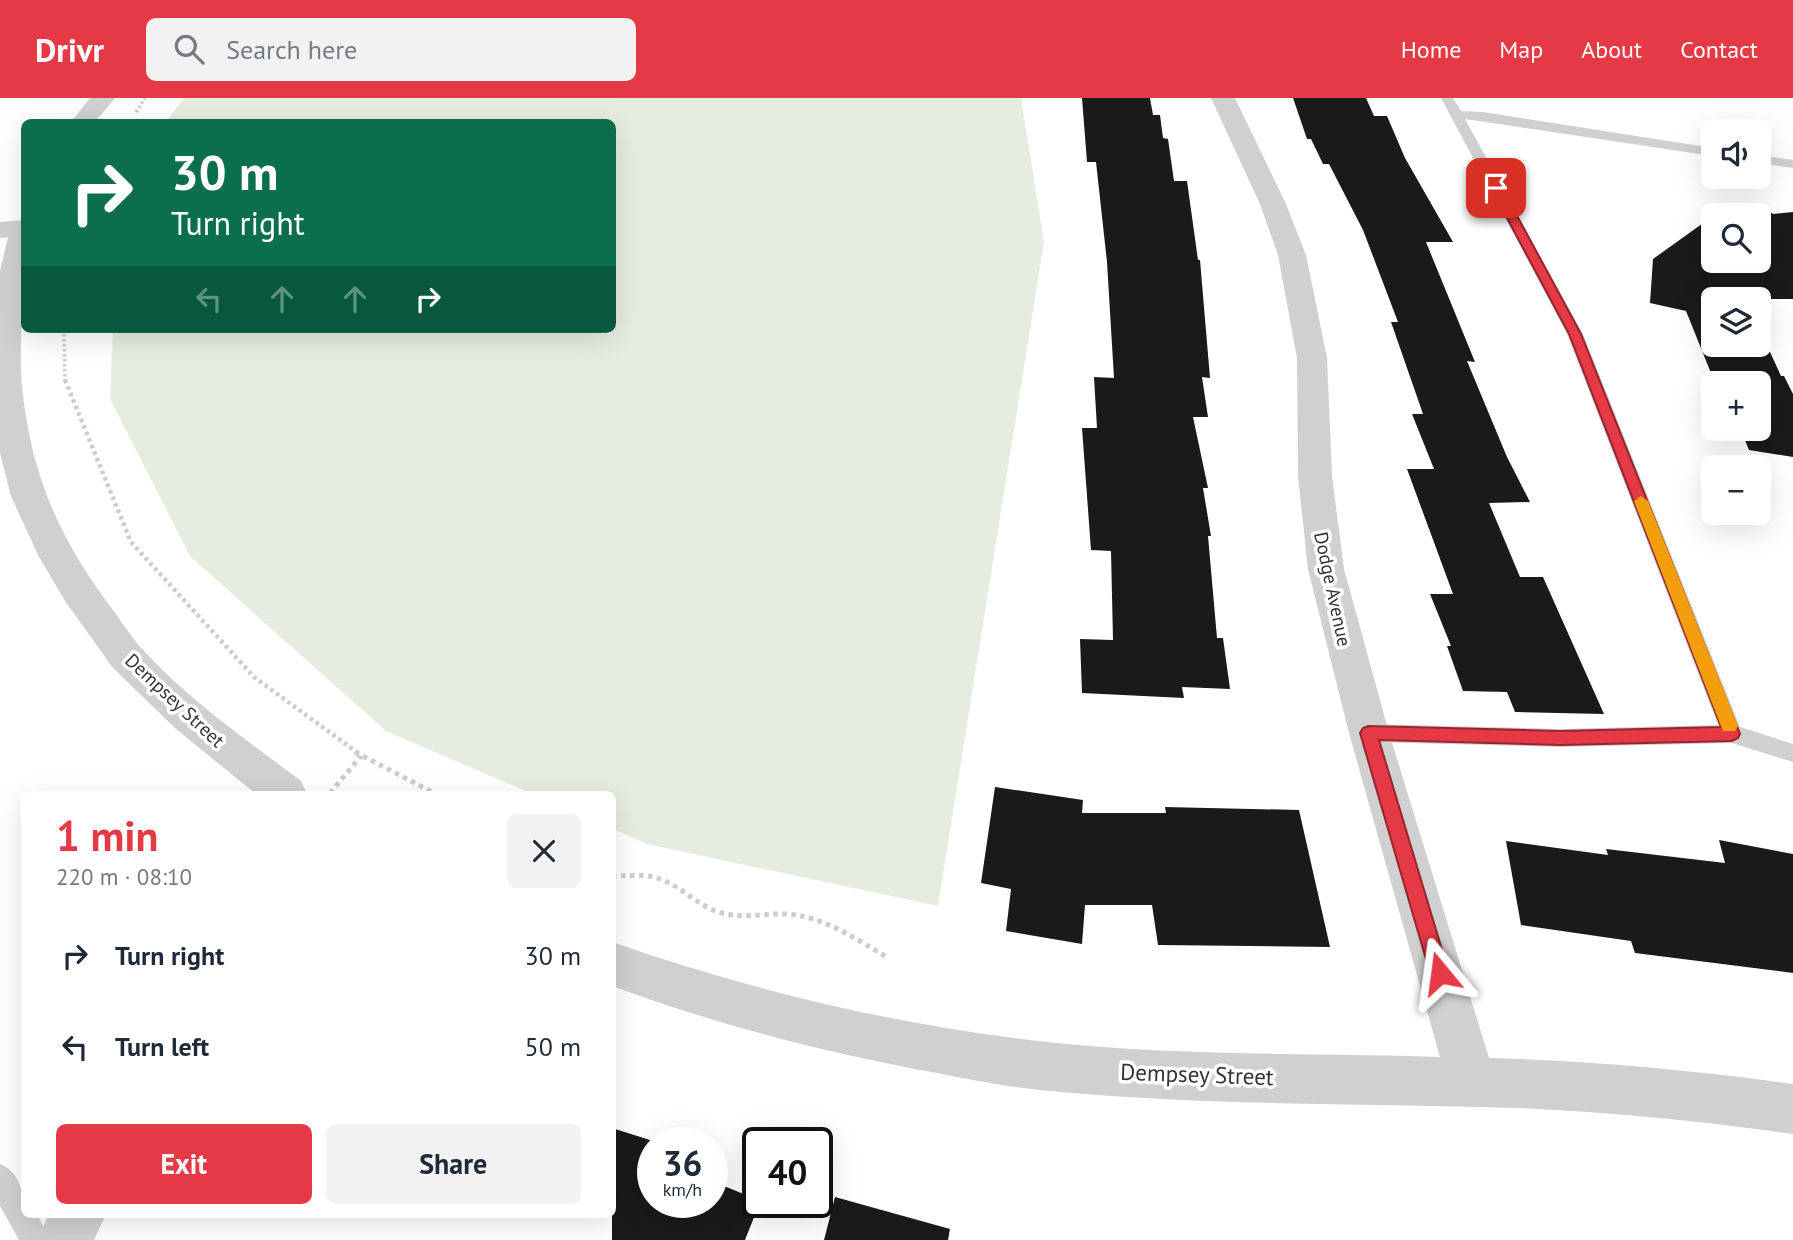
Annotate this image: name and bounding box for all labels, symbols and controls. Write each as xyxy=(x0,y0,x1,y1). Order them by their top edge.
search box xyxy=(146,18,636,81)
text: Drivr xyxy=(35,28,104,71)
icon: search xyxy=(170,30,208,68)
text: Search here xyxy=(226,33,357,66)
text: Home xyxy=(1401,34,1461,65)
text: Map xyxy=(1499,34,1543,65)
text: About xyxy=(1581,34,1642,65)
text: Contact xyxy=(1680,34,1758,65)
map controls xyxy=(1701,119,1771,525)
button: sound xyxy=(1701,119,1771,189)
text: 30 m xyxy=(171,140,278,204)
icon: right xyxy=(56,147,147,238)
pin xyxy=(1466,158,1526,218)
icon: arrive xyxy=(1477,169,1515,207)
text: Turn right xyxy=(171,202,305,244)
button: search xyxy=(1701,203,1771,273)
icon: left xyxy=(190,280,228,318)
icon: ahead xyxy=(263,280,301,318)
icon: ahead xyxy=(336,280,374,318)
icon: right xyxy=(409,280,447,318)
button: layers xyxy=(1701,287,1771,357)
button: + xyxy=(1701,371,1771,441)
button: − xyxy=(1701,455,1771,525)
street label: Dodge Avenue xyxy=(1309,530,1357,648)
street label: Dempsey Street xyxy=(120,648,230,752)
text: 1 min xyxy=(56,808,158,863)
button: close xyxy=(507,814,581,888)
text: 220 m · 08:10 xyxy=(56,862,192,891)
position arrow xyxy=(1403,936,1477,1010)
icon: right xyxy=(56,937,94,975)
text: Turn right xyxy=(115,939,224,972)
text: 30 m xyxy=(525,939,581,972)
icon: left xyxy=(56,1028,94,1066)
text: Turn left xyxy=(115,1030,209,1063)
text: 50 m xyxy=(525,1030,581,1063)
street label: Dempsey Street xyxy=(1120,1057,1274,1091)
button: Exit xyxy=(56,1124,312,1204)
button: Share xyxy=(326,1124,581,1204)
speed limit sign: 40 xyxy=(742,1127,833,1218)
text: 36 xyxy=(663,1140,702,1186)
text: km/h xyxy=(663,1178,702,1201)

